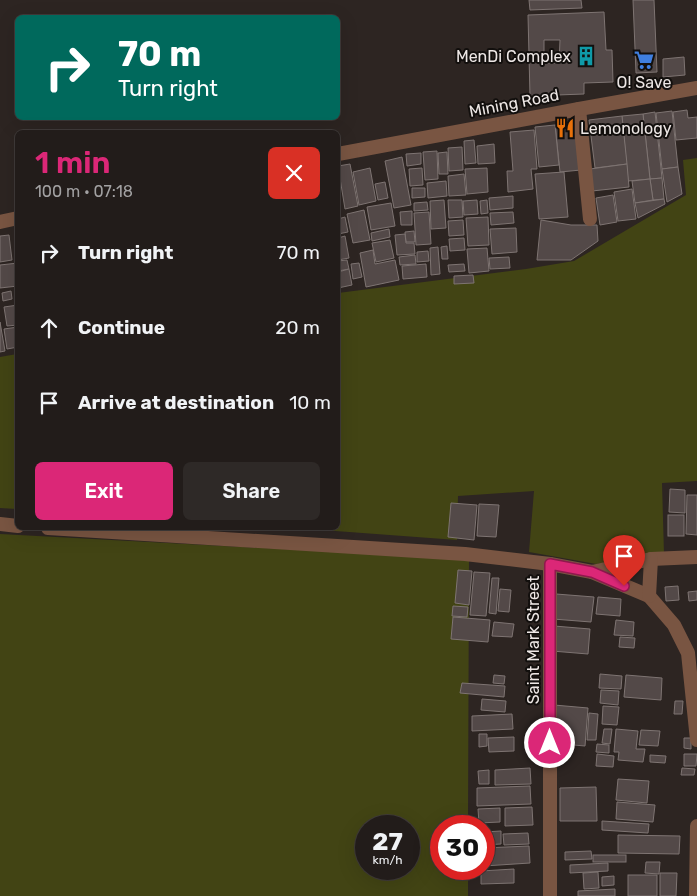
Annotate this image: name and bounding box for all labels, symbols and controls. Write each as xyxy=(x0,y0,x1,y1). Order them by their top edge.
text: 70 m xyxy=(118,33,201,75)
icon: right xyxy=(35,35,100,100)
building icon: MenDi Complex xyxy=(575,45,597,67)
place label: MenDi Complex xyxy=(456,47,571,66)
supermarket icon: O! Save xyxy=(633,49,655,71)
place label: O! Save xyxy=(617,73,671,92)
text: Turn right xyxy=(118,75,218,102)
street label: Mining Road xyxy=(467,85,561,121)
restaurant icon: Lemonology xyxy=(554,117,576,139)
place label: Lemonology xyxy=(580,119,672,138)
text: 1 min xyxy=(35,145,110,181)
button: close xyxy=(268,147,320,199)
text: 100 m · 07:18 xyxy=(35,182,133,201)
icon: right xyxy=(35,239,63,267)
text: Turn right xyxy=(78,241,173,264)
text: 70 m xyxy=(277,241,320,264)
icon: ahead xyxy=(35,314,63,342)
text: Continue xyxy=(78,316,165,339)
text: 20 m xyxy=(275,316,320,339)
icon: arrive xyxy=(35,389,63,417)
text: Arrive at destination xyxy=(78,391,274,414)
text: 10 m xyxy=(289,391,331,414)
button: Exit xyxy=(35,462,173,520)
button: Share xyxy=(183,462,320,520)
pin xyxy=(603,535,645,586)
icon: arrive xyxy=(610,542,638,570)
street label: Saint Mark Street xyxy=(524,576,543,704)
position arrow xyxy=(523,716,575,768)
speed limit sign: 30 xyxy=(430,815,495,880)
text: 27 xyxy=(372,827,403,856)
text: km/h xyxy=(373,853,402,867)

